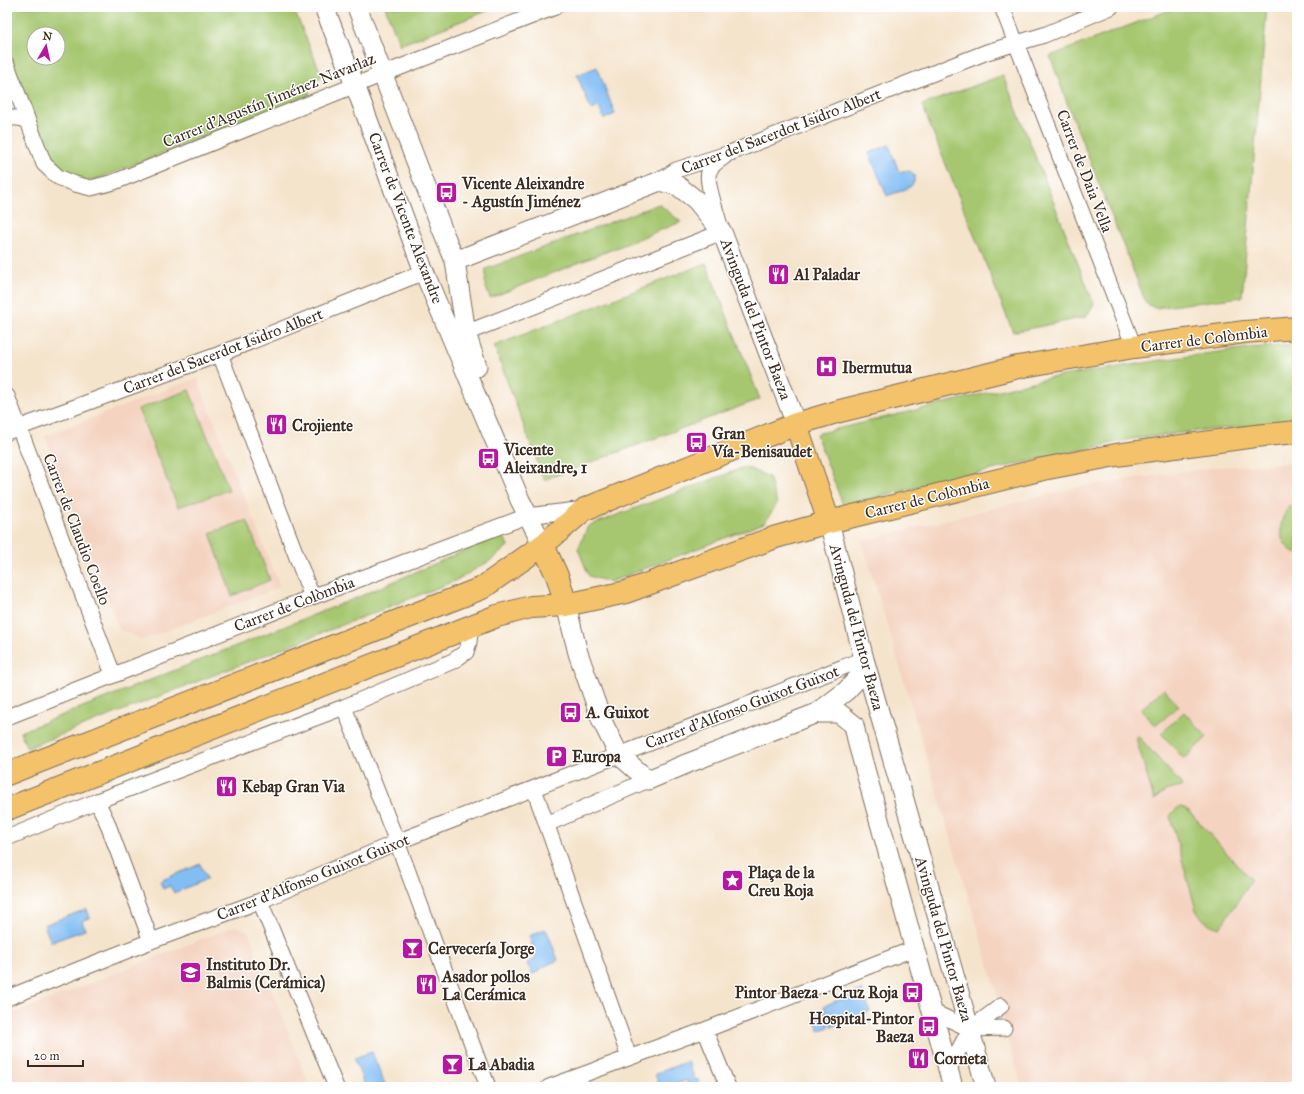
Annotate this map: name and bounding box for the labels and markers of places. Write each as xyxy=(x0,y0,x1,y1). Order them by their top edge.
place label: Vicente Aleixandre - Agustín Jiménez xyxy=(461,174,585,212)
bus stop icon: Vicente Aleixandre - Agustín Jiménez xyxy=(434,179,460,205)
restaurant icon: Al Paladar xyxy=(766,261,792,287)
place label: Al Paladar xyxy=(793,265,861,284)
hospital icon: Ibermutua xyxy=(813,354,839,380)
place label: Ibermutua xyxy=(842,358,913,377)
restaurant icon: Crojiente xyxy=(263,412,289,438)
place label: Crojiente xyxy=(292,416,353,436)
place label: Gran Vía-Benisaudet xyxy=(711,424,813,461)
bus stop icon: Gran Vía-Benisaudet xyxy=(684,429,710,455)
place label: Vicente Aleixandre, 1 xyxy=(503,440,588,477)
bus stop icon: Vicente Aleixandre, 1 xyxy=(476,445,502,471)
bus stop icon: A. Guixot xyxy=(558,699,584,725)
place label: A. Guixot xyxy=(585,703,649,722)
parking icon: Europa xyxy=(544,743,570,769)
place label: Europa xyxy=(572,747,622,767)
restaurant icon: Kebap Gran Via xyxy=(214,773,240,799)
place label: Kebap Gran Via xyxy=(242,777,346,797)
place label: Plaça de la Creu Roja xyxy=(748,863,816,901)
place icon: Plaça de la Creu Roja xyxy=(720,868,746,894)
bar icon: Cervecería Jorge xyxy=(399,935,425,961)
place label: Cervecería Jorge xyxy=(428,939,535,959)
place label: Instituto Dr. Balmis (Cerámica) xyxy=(206,955,326,993)
school or university icon: Instituto Dr. Balmis (Cerámica) xyxy=(177,960,203,986)
place label: Asador pollos La Cerámica xyxy=(441,967,530,1004)
restaurant icon: Asador pollos La Cerámica xyxy=(413,972,439,998)
bus stop icon: Pintor Baeza - Cruz Roja xyxy=(900,979,926,1005)
place label: Pintor Baeza - Cruz Roja xyxy=(735,983,899,1003)
place label: Hospital-Pintor Baeza xyxy=(809,1009,915,1046)
bus stop icon: Hospital-Pintor Baeza xyxy=(916,1014,942,1040)
restaurant icon: Corneta xyxy=(905,1045,931,1071)
place label: Corneta xyxy=(934,1049,988,1068)
bar icon: La Abadia xyxy=(440,1051,466,1077)
place label: La Abadia xyxy=(468,1055,536,1074)

